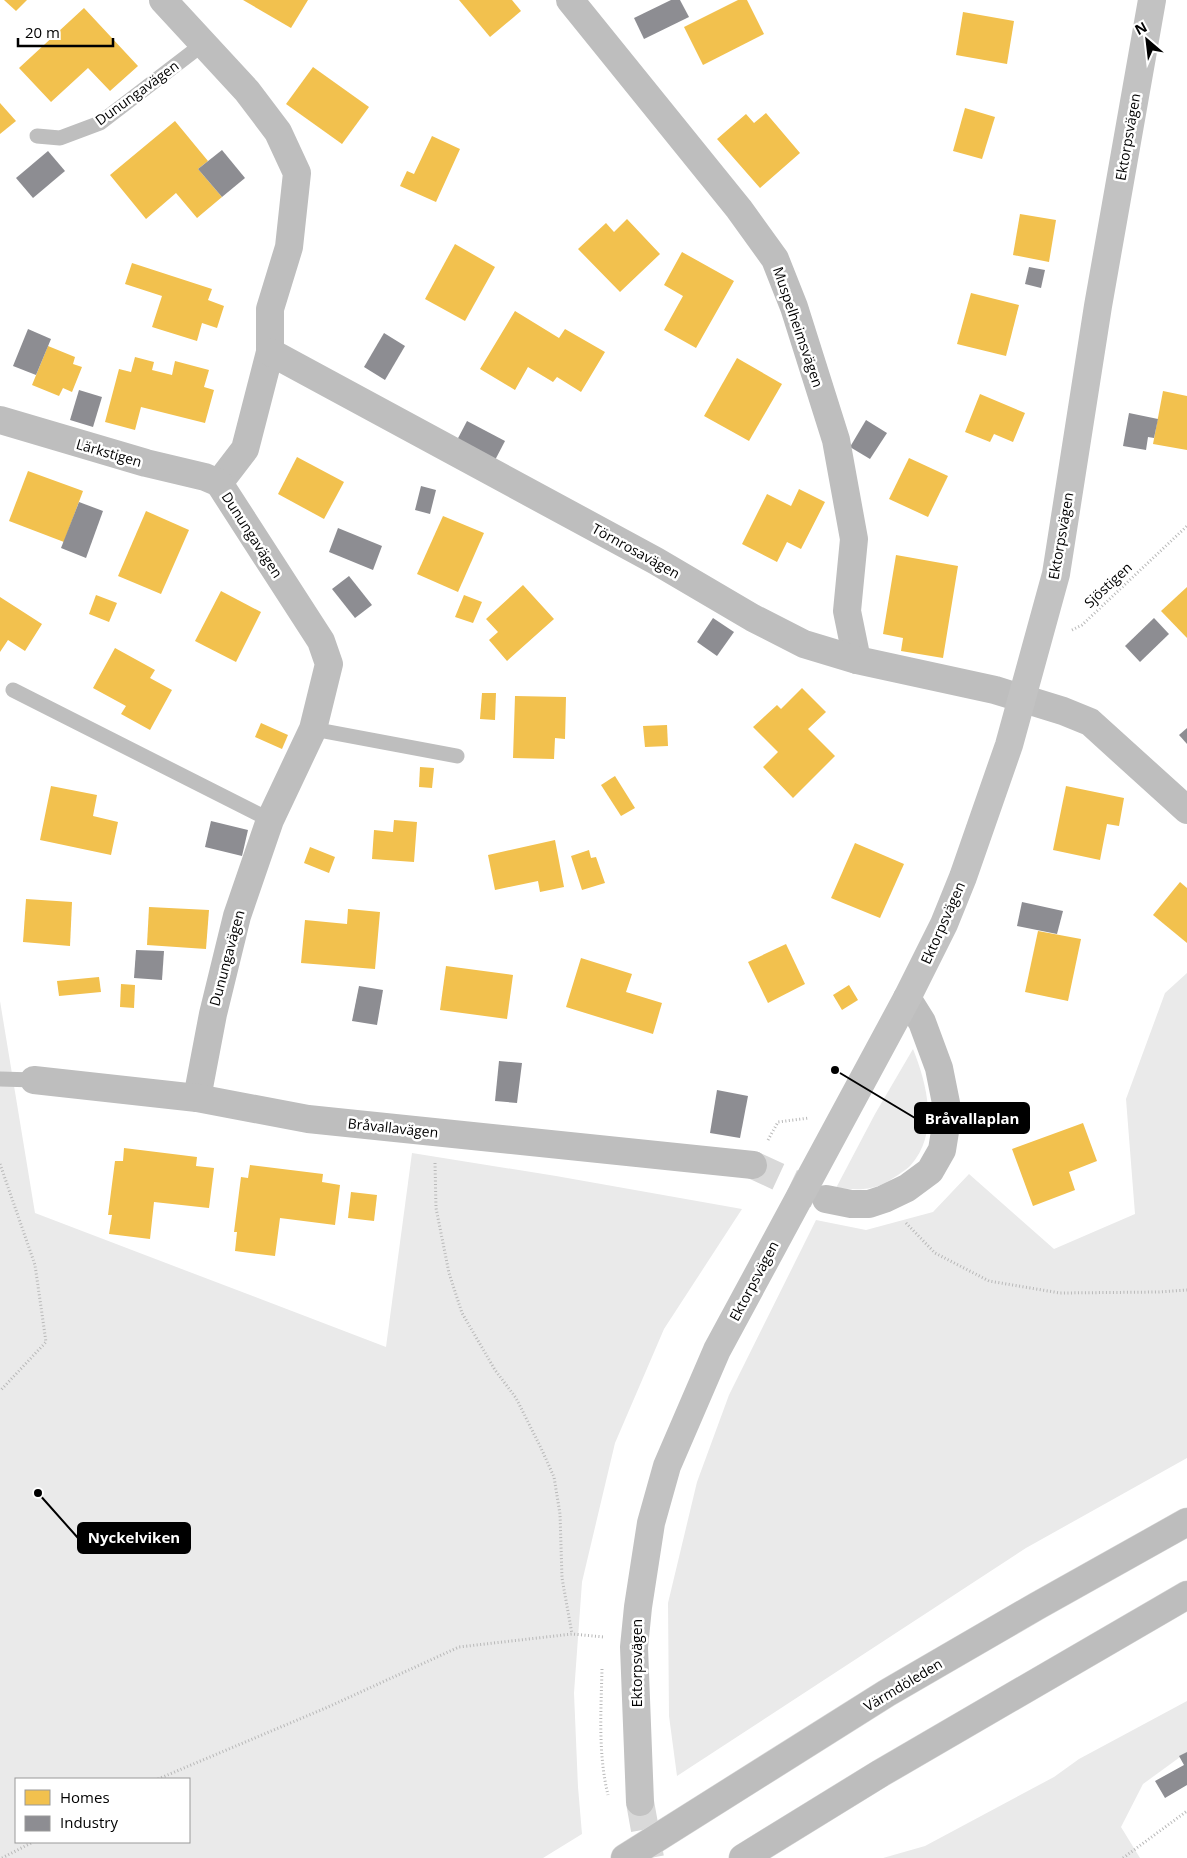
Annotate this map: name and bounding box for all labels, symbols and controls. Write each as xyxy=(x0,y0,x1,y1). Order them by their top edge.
scale bar xyxy=(18,15,112,47)
north arrow xyxy=(1122,15,1172,65)
text: N xyxy=(1131,17,1150,39)
text: 20 m xyxy=(25,22,60,42)
street label: Dunungavägen xyxy=(91,56,182,129)
street label: Ektorpsvägen xyxy=(1110,92,1145,182)
street label: Muspelheimsvägen xyxy=(769,264,828,390)
street label: Lärkstigen xyxy=(74,434,144,471)
street label: Dunungavägen xyxy=(218,488,287,581)
street label: Ektorpsvägen xyxy=(1043,491,1078,581)
street label: Törnrosavägen xyxy=(589,519,684,583)
street label: Sjöstigen xyxy=(1080,558,1136,612)
street label: Ektorpsvägen xyxy=(916,879,969,967)
street label: Dunungavägen xyxy=(205,908,248,1008)
callout: Bråvallaplan xyxy=(915,1103,1029,1133)
text: Bråvallaplan xyxy=(925,1108,1019,1128)
street label: Bråvallavägen xyxy=(347,1113,439,1142)
street label: Ektorpsvägen xyxy=(724,1237,783,1324)
callout: Nyckelviken xyxy=(78,1523,190,1553)
text: Nyckelviken xyxy=(88,1527,180,1547)
street label: Ektorpsvägen xyxy=(627,1619,646,1707)
street label: Värmdöleden xyxy=(860,1654,945,1715)
legend xyxy=(15,1778,190,1843)
text: Homes xyxy=(60,1787,110,1807)
text: Industry xyxy=(60,1812,118,1832)

